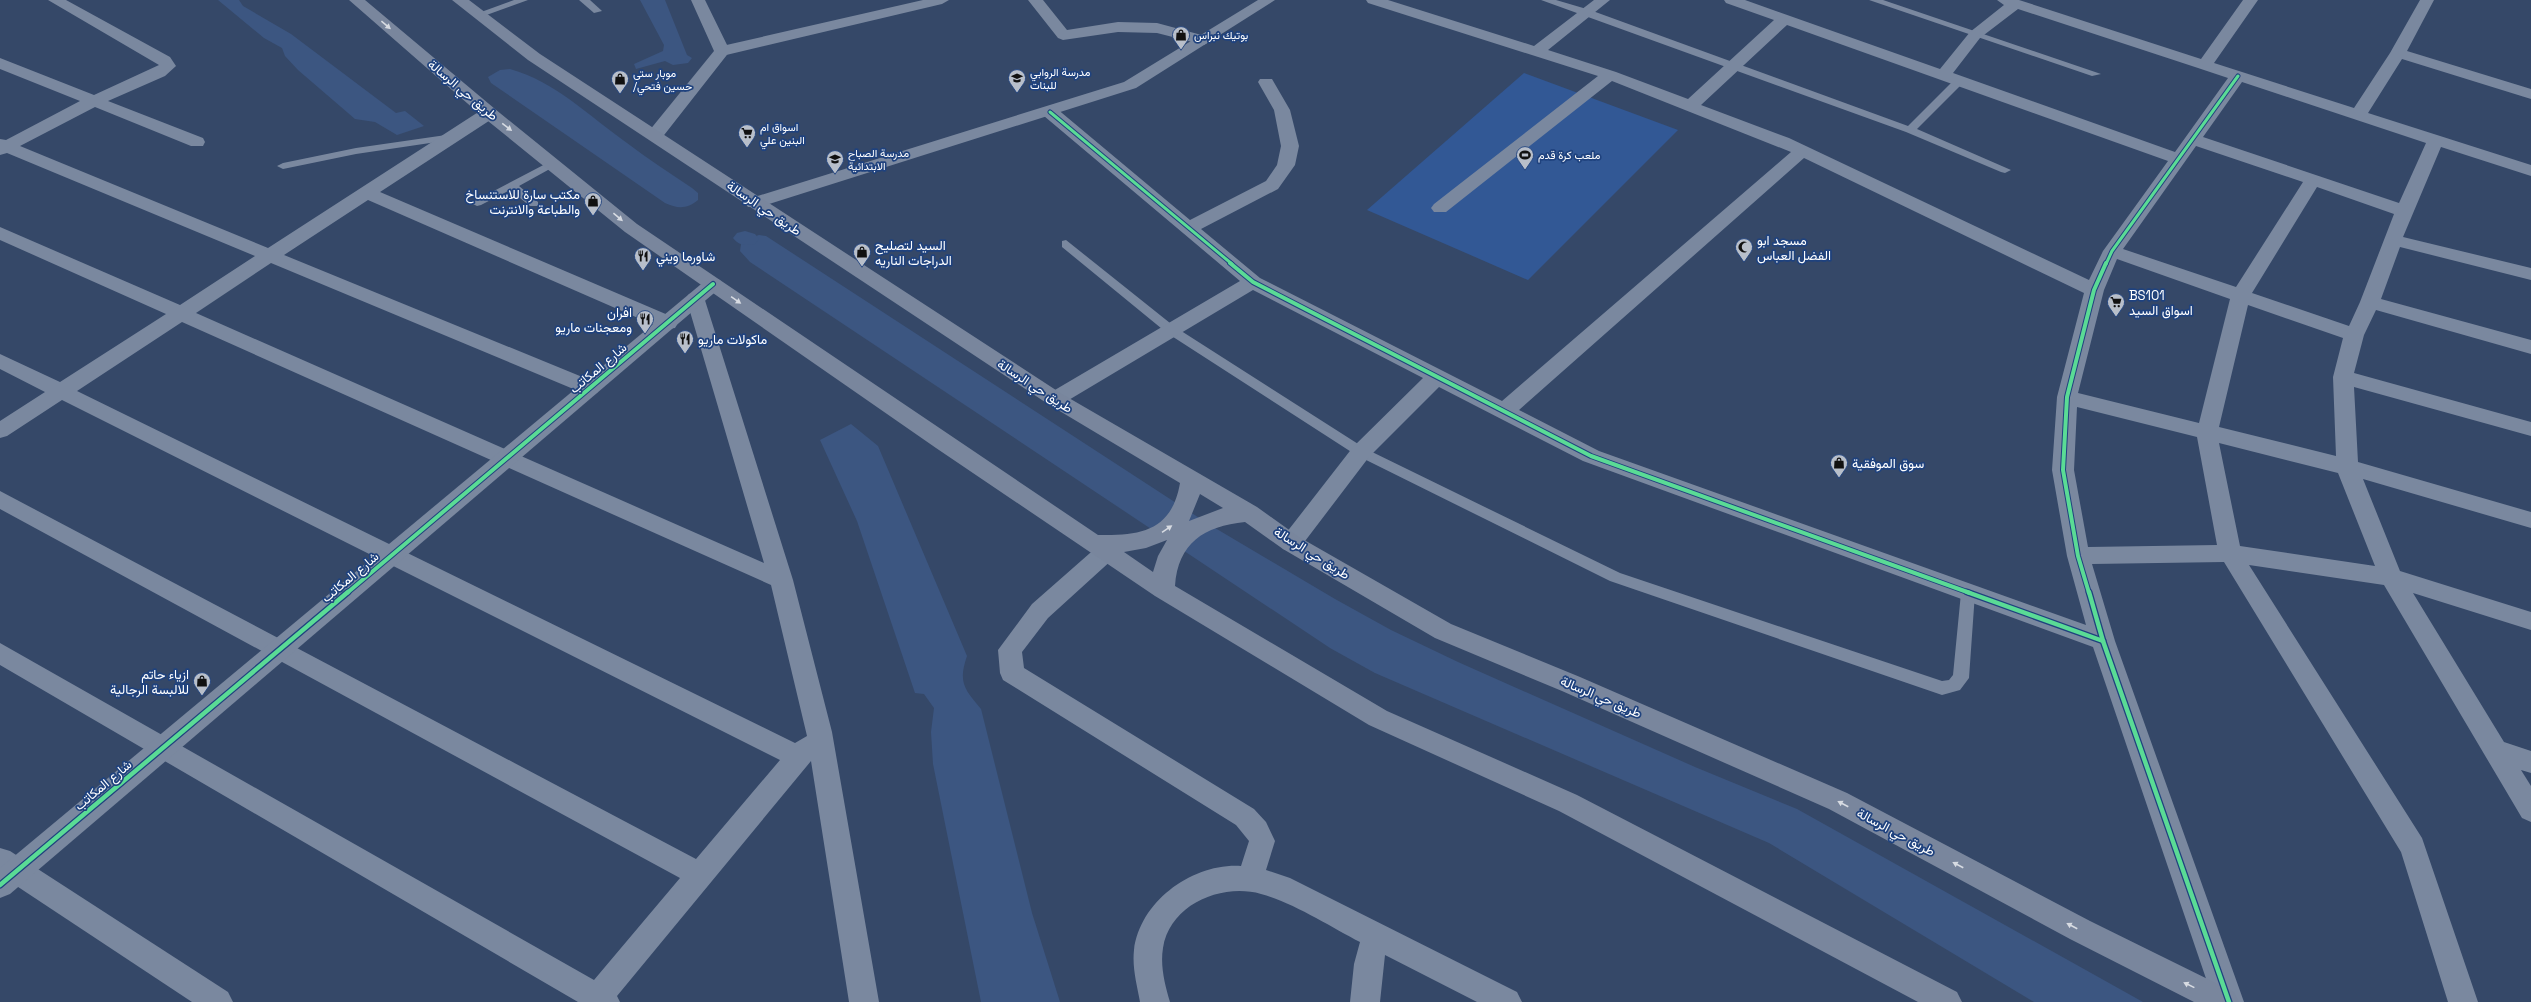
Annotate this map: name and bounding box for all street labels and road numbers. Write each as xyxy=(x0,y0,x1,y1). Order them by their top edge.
street label: طريق حي الرسالة xyxy=(423,56,502,126)
street label: طريق حي الرسالة xyxy=(722,177,805,241)
street label: شارع المكاتب xyxy=(566,339,631,398)
street label: طريق حي الرسالة xyxy=(993,355,1076,418)
street label: طريق حي الرسالة xyxy=(1270,523,1353,585)
street label: شارع المكاتب xyxy=(318,548,383,607)
street label: طريق حي الرسالة xyxy=(1557,672,1644,724)
street label: شارع المكاتب xyxy=(71,756,136,815)
street label: طريق حي الرسالة xyxy=(1853,804,1938,862)

